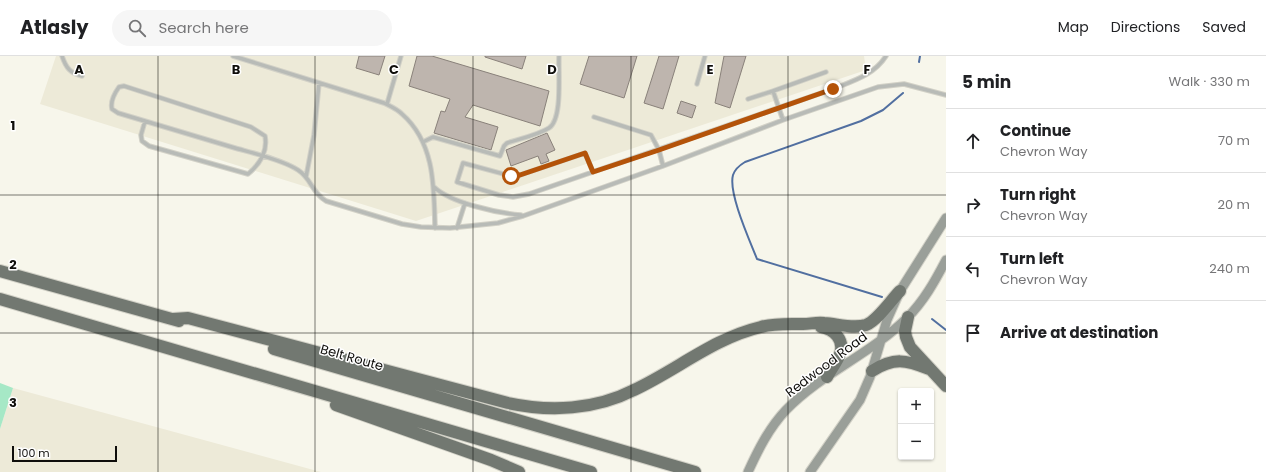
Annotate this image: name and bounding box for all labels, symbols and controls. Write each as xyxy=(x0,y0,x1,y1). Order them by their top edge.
search box xyxy=(112,10,392,46)
text: Atlasly xyxy=(20,14,88,41)
icon: search xyxy=(126,17,148,39)
text: Search here xyxy=(158,17,249,38)
text: Map xyxy=(1058,17,1089,37)
text: Directions xyxy=(1111,17,1180,37)
text: Saved xyxy=(1202,17,1246,37)
text: A xyxy=(74,60,84,79)
text: B xyxy=(232,60,241,79)
text: C xyxy=(389,60,399,79)
text: D xyxy=(547,60,557,79)
text: E xyxy=(706,60,714,79)
text: F xyxy=(863,60,871,79)
text: 5 min xyxy=(962,70,1011,94)
text: Walk · 330 m xyxy=(1169,72,1250,91)
route end xyxy=(824,80,842,98)
text: 1 xyxy=(11,116,15,135)
text: Continue xyxy=(1000,120,1071,141)
icon: ahead xyxy=(962,130,984,152)
text: 70 m xyxy=(1218,131,1250,150)
text: Chevron Way xyxy=(1000,142,1087,161)
route start xyxy=(502,167,520,185)
text: Turn right xyxy=(1000,184,1076,205)
icon: right xyxy=(962,194,984,216)
text: 20 m xyxy=(1217,195,1250,214)
text: Chevron Way xyxy=(1000,206,1087,225)
text: Turn left xyxy=(1000,248,1064,269)
text: 2 xyxy=(9,255,17,274)
icon: left xyxy=(962,258,984,280)
text: 240 m xyxy=(1209,259,1250,278)
text: Chevron Way xyxy=(1000,270,1087,289)
icon: arrive xyxy=(962,322,984,344)
text: Arrive at destination xyxy=(1000,322,1158,343)
street label: Redwood Road xyxy=(781,327,871,402)
street label: Belt Route xyxy=(318,339,386,376)
map controls xyxy=(898,388,934,460)
button: + xyxy=(898,388,934,424)
text: 3 xyxy=(9,393,17,412)
button: − xyxy=(898,424,934,460)
scale bar xyxy=(12,444,117,463)
text: 100 m xyxy=(18,445,50,461)

